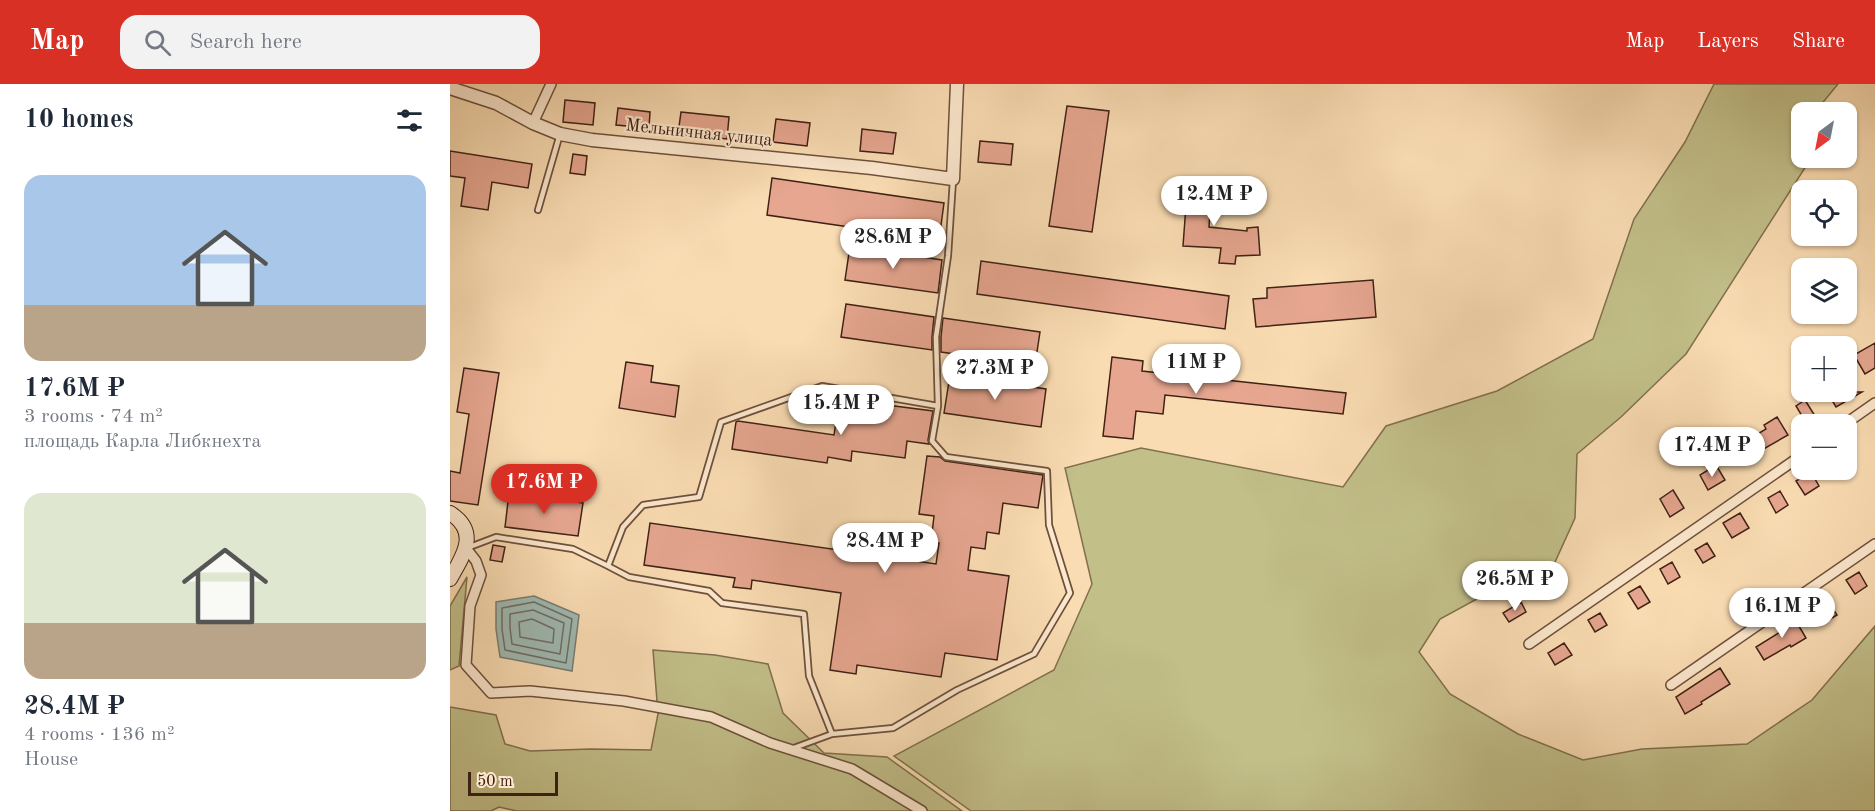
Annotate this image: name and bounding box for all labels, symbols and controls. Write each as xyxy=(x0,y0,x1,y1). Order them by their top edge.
search box xyxy=(120,15,540,69)
icon: search xyxy=(141,26,174,59)
text: Map xyxy=(30,28,84,56)
text: Search here xyxy=(189,31,302,53)
text: Map xyxy=(1625,31,1664,52)
text: Layers xyxy=(1697,31,1759,52)
text: Share xyxy=(1792,31,1845,52)
north arrow xyxy=(1791,102,1857,168)
map controls xyxy=(1791,102,1857,480)
icon: filters xyxy=(393,104,426,137)
text: 10 homes xyxy=(24,107,133,133)
street label: Мельничная улица xyxy=(625,116,773,150)
pin: 12.4M ₽ xyxy=(1159,176,1269,227)
button: locate xyxy=(1791,180,1857,246)
text: 12.4M ₽ xyxy=(1175,185,1253,205)
icon: home xyxy=(171,214,279,322)
pin: 28.6M ₽ xyxy=(838,219,948,270)
text: 28.6M ₽ xyxy=(854,228,932,248)
button: layers xyxy=(1791,258,1857,324)
button: + xyxy=(1791,336,1857,402)
pin: 11M ₽ xyxy=(1154,344,1238,395)
pin: 27.3M ₽ xyxy=(940,350,1050,401)
text: 11M ₽ xyxy=(1166,353,1226,373)
text: 27.3M ₽ xyxy=(956,359,1034,379)
text: 17.6M ₽ xyxy=(24,376,125,402)
pin: 15.4M ₽ xyxy=(786,385,896,436)
text: 15.4M ₽ xyxy=(802,394,880,414)
text: 3 rooms · 74 m² xyxy=(24,407,163,427)
button: − xyxy=(1791,414,1857,480)
pin: 17.4M ₽ xyxy=(1657,427,1767,478)
text: площадь Карла Либкнехта xyxy=(24,432,261,452)
text: 17.4M ₽ xyxy=(1673,436,1751,456)
pin: 17.6M ₽ xyxy=(489,464,599,515)
text: 17.6M ₽ xyxy=(505,473,583,493)
pin: 28.4M ₽ xyxy=(830,523,940,574)
icon: home xyxy=(171,532,279,640)
text: 28.4M ₽ xyxy=(846,532,924,552)
pin: 26.5M ₽ xyxy=(1460,561,1570,612)
text: 26.5M ₽ xyxy=(1476,570,1554,590)
pin: 16.1M ₽ xyxy=(1727,588,1837,639)
text: 16.1M ₽ xyxy=(1743,597,1821,617)
text: 28.4M ₽ xyxy=(24,694,125,720)
text: 4 rooms · 136 m² xyxy=(24,725,174,745)
text: House xyxy=(24,750,78,770)
scale bar xyxy=(468,769,558,796)
text: 50 m xyxy=(477,774,513,790)

